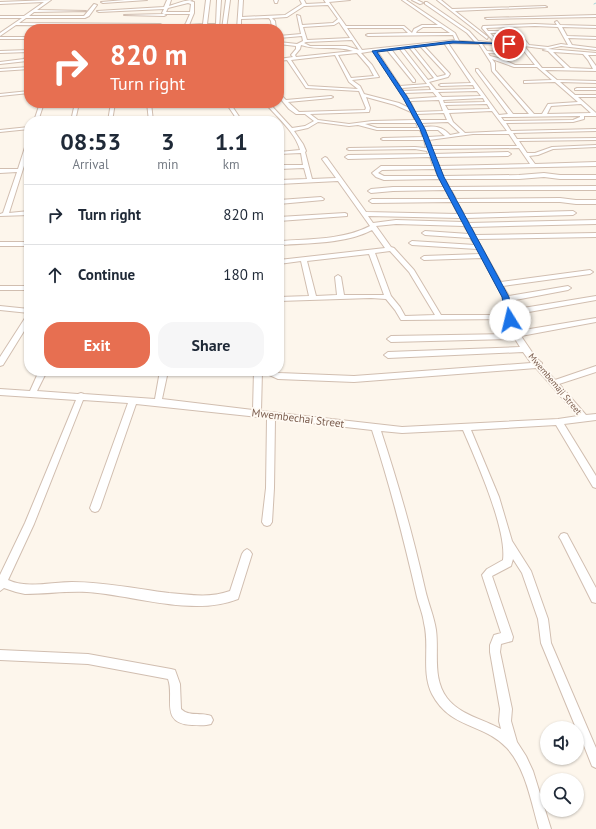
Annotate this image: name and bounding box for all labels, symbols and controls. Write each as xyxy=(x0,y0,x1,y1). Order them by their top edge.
pin xyxy=(492,27,526,61)
icon: arrive xyxy=(498,33,520,55)
text: 820 m xyxy=(110,36,187,73)
icon: right xyxy=(44,40,96,92)
text: Turn right xyxy=(110,72,185,95)
text: 08:53 xyxy=(60,126,121,157)
text: 3 xyxy=(161,126,175,157)
text: 1.1 xyxy=(215,126,248,157)
text: Arrival xyxy=(72,156,109,173)
text: min xyxy=(157,156,178,173)
text: km xyxy=(223,156,240,173)
icon: right xyxy=(44,204,66,226)
text: Turn right xyxy=(78,205,141,224)
text: 820 m xyxy=(223,205,264,224)
icon: ahead xyxy=(44,264,66,286)
text: Continue xyxy=(78,265,135,284)
text: 180 m xyxy=(223,265,264,284)
position arrow xyxy=(489,299,531,341)
button: Exit xyxy=(44,322,150,368)
button: Share xyxy=(158,322,264,368)
street label: Mwembemaji Street xyxy=(526,351,584,417)
street label: Mwembechai Street xyxy=(251,405,345,431)
map controls xyxy=(540,721,584,817)
button: sound xyxy=(540,721,584,765)
button: search xyxy=(540,773,584,817)

